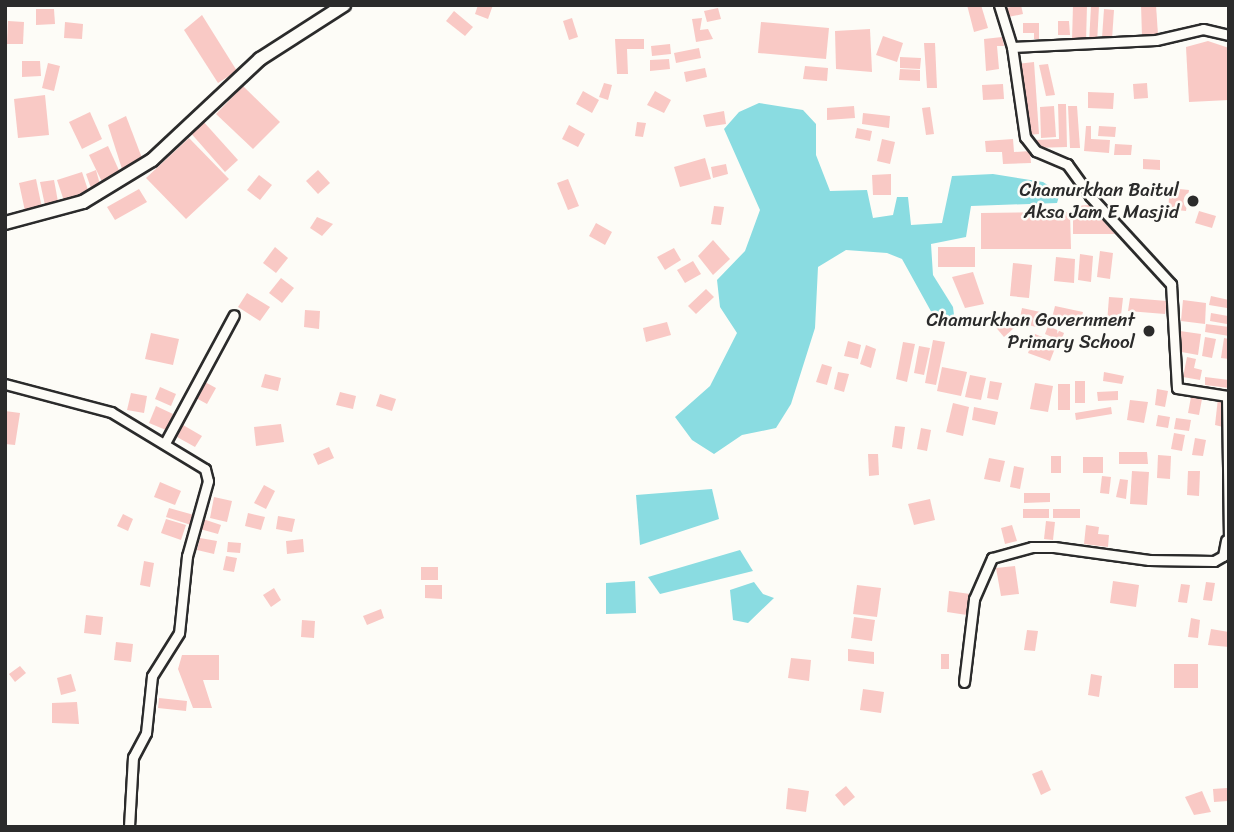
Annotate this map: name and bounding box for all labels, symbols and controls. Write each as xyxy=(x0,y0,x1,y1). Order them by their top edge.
place label: Chamurkhan Baitul Aksa Jam E Masjid xyxy=(1020,179,1179,223)
marker: Chamurkhan Baitul Aksa Jam E Masjid xyxy=(1185,193,1201,209)
place label: Chamurkhan Government Primary School xyxy=(926,309,1135,353)
marker: Chamurkhan Government Primary School xyxy=(1141,323,1157,339)

